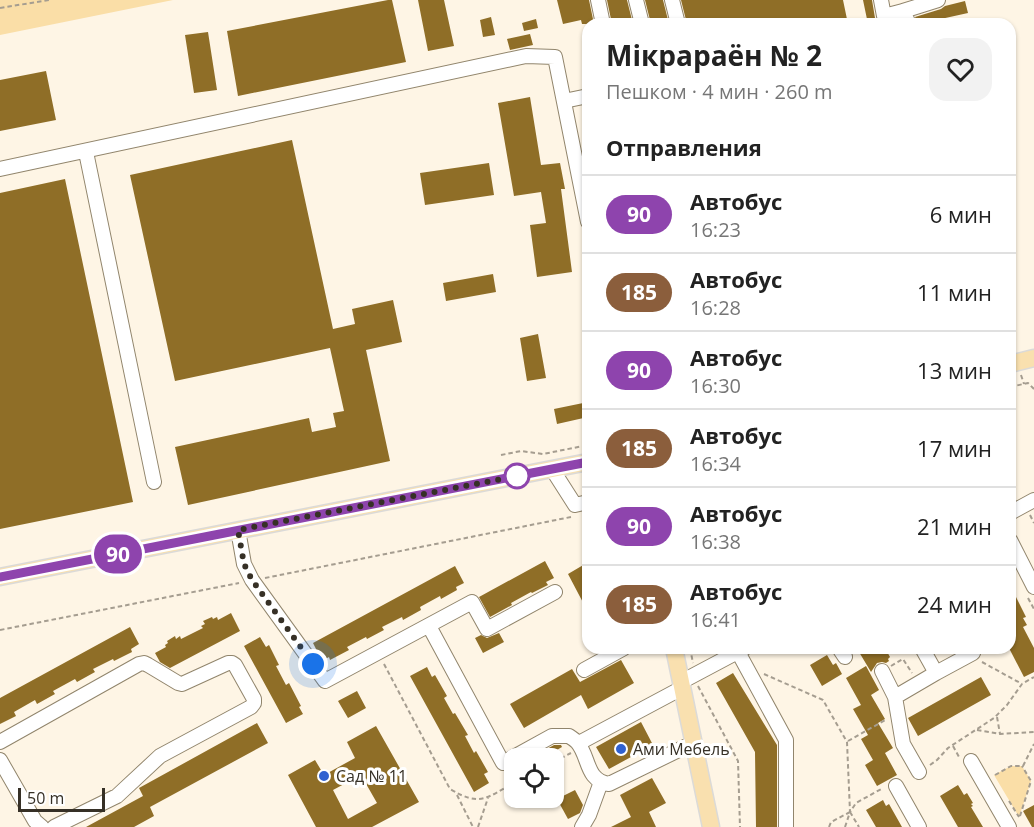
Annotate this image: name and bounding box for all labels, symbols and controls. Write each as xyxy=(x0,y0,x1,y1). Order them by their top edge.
text: Мікрараён № 2 xyxy=(606,36,822,74)
button: heart xyxy=(929,38,992,101)
text: Пешком · 4 мин · 260 m xyxy=(606,78,833,105)
text: Отправления xyxy=(606,132,762,162)
text: Автобус xyxy=(690,186,782,216)
text: 6 мин xyxy=(930,199,992,229)
text: 90 xyxy=(627,200,651,228)
text: 16:23 xyxy=(690,216,741,243)
text: Автобус xyxy=(690,264,782,294)
text: 11 мин xyxy=(917,277,992,307)
text: 185 xyxy=(621,278,657,306)
text: 16:28 xyxy=(690,294,741,321)
text: Автобус xyxy=(690,342,782,372)
text: 13 мин xyxy=(917,355,992,385)
text: 90 xyxy=(627,356,651,384)
text: 16:30 xyxy=(690,372,741,399)
text: Автобус xyxy=(690,420,782,450)
text: 17 мин xyxy=(917,433,992,463)
text: 185 xyxy=(621,434,657,462)
text: 16:34 xyxy=(690,450,741,477)
unlabelled marker xyxy=(504,463,530,489)
text: Автобус xyxy=(690,498,782,528)
text: 21 мин xyxy=(917,511,992,541)
text: 90 xyxy=(627,512,651,540)
text: 16:38 xyxy=(690,528,741,555)
line badge: 90 xyxy=(91,534,145,574)
text: 90 xyxy=(106,540,130,568)
text: Автобус xyxy=(690,576,782,606)
text: 24 мин xyxy=(917,589,992,619)
text: 185 xyxy=(621,590,657,618)
text: 16:41 xyxy=(690,606,741,633)
your location xyxy=(298,649,328,679)
place label: Ами Мебель xyxy=(633,738,730,760)
marker: Ами Мебель xyxy=(614,742,628,756)
map controls xyxy=(504,748,564,808)
button: locate xyxy=(504,748,564,808)
place label: Сад № 11 xyxy=(336,765,407,787)
marker: Сад № 11 xyxy=(317,769,331,783)
scale bar xyxy=(18,785,105,812)
text: 50 m xyxy=(27,787,64,809)

